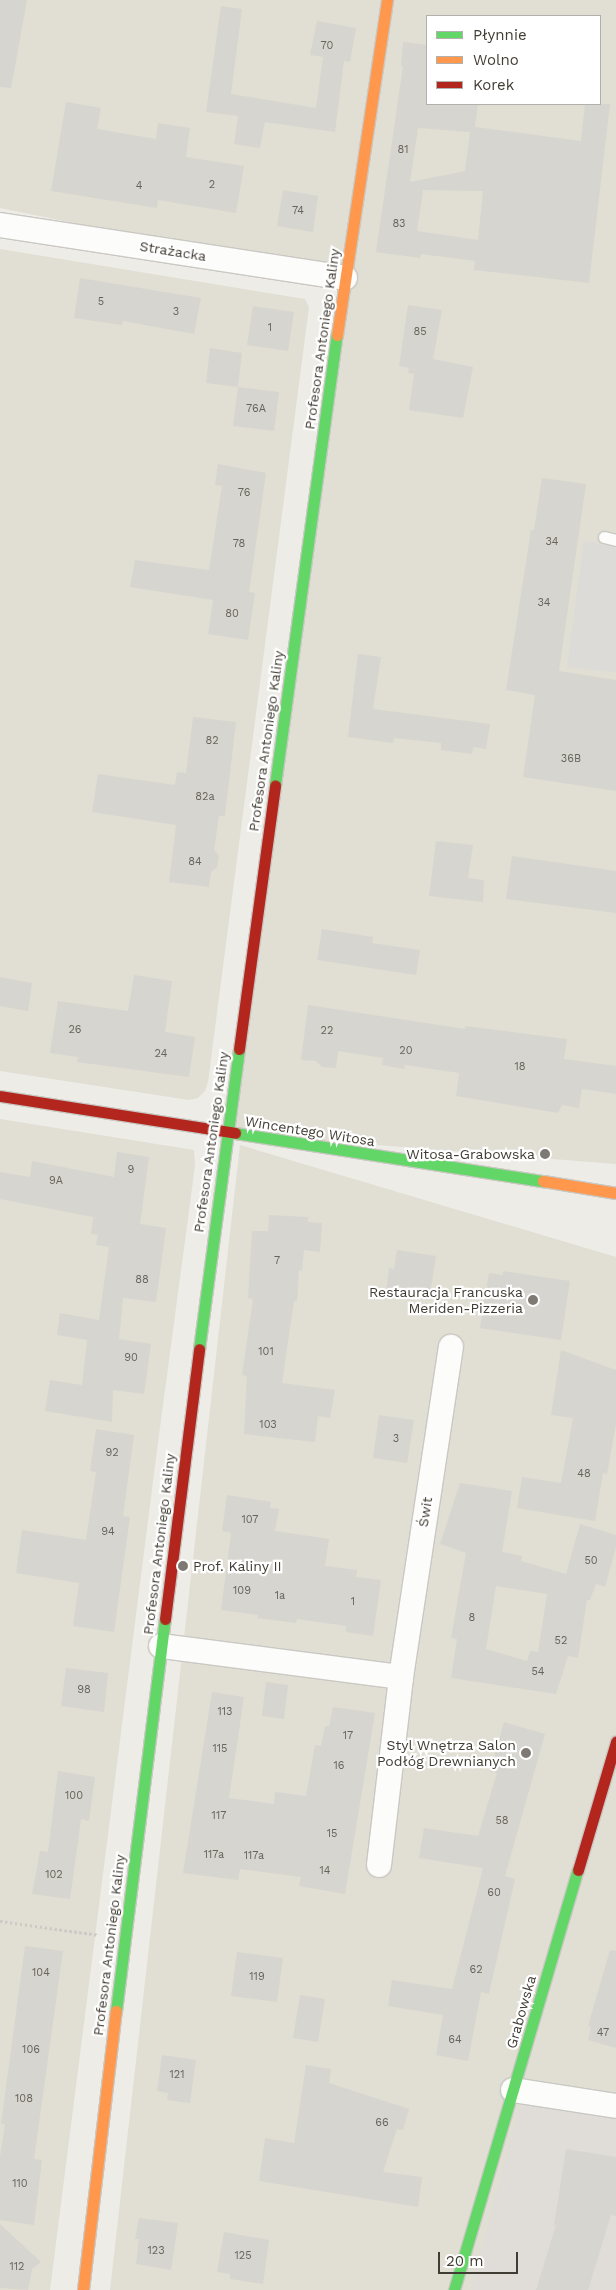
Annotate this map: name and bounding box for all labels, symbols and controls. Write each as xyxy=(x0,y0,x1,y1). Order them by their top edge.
legend xyxy=(426,15,601,105)
text: Płynnie xyxy=(473,26,527,44)
house number: 70 xyxy=(321,39,333,53)
text: Wolno xyxy=(473,51,519,69)
text: Korek xyxy=(473,76,514,94)
house number: 81 xyxy=(397,143,409,157)
house number: 2 xyxy=(209,178,215,192)
house number: 4 xyxy=(136,179,142,193)
house number: 74 xyxy=(292,204,304,218)
house number: 83 xyxy=(393,217,405,231)
street label: Strażacka xyxy=(138,237,208,265)
street label: Profesora Antoniego Kaliny xyxy=(301,247,343,431)
house number: 5 xyxy=(98,295,104,309)
house number: 3 xyxy=(173,305,179,319)
house number: 1 xyxy=(268,321,272,335)
house number: 85 xyxy=(413,325,427,339)
house number: 76A xyxy=(246,402,266,416)
house number: 76 xyxy=(238,486,250,500)
house number: 34 xyxy=(545,535,559,549)
house number: 78 xyxy=(233,537,245,551)
house number: 34 xyxy=(537,596,551,610)
house number: 80 xyxy=(225,607,239,621)
street label: Profesora Antoniego Kaliny xyxy=(245,649,287,833)
house number: 82 xyxy=(205,734,219,748)
house number: 36B xyxy=(561,752,581,766)
house number: 82a xyxy=(195,790,215,804)
house number: 84 xyxy=(188,855,202,869)
house number: 26 xyxy=(68,1023,82,1037)
house number: 22 xyxy=(321,1024,333,1038)
house number: 20 xyxy=(399,1044,413,1058)
house number: 24 xyxy=(155,1047,167,1061)
street label: Profesora Antoniego Kaliny xyxy=(190,1050,232,1234)
house number: 18 xyxy=(514,1060,526,1074)
street label: Wincentego Witosa xyxy=(244,1112,376,1150)
place label: Witosa-Grabowska xyxy=(406,1146,535,1162)
marker: Witosa-Grabowska xyxy=(539,1148,551,1160)
house number: 9 xyxy=(128,1163,134,1177)
house number: 9A xyxy=(49,1174,63,1188)
house number: 7 xyxy=(274,1254,280,1268)
house number: 88 xyxy=(135,1273,149,1287)
place label: Restauracja Francuska Meriden-Pizzeria xyxy=(369,1284,523,1316)
marker: Restauracja Francuska Meriden-Pizzeria xyxy=(527,1294,539,1306)
house number: 101 xyxy=(258,1345,274,1359)
house number: 90 xyxy=(124,1351,138,1365)
house number: 103 xyxy=(259,1418,277,1432)
house number: 3 xyxy=(393,1432,399,1446)
house number: 92 xyxy=(105,1446,119,1460)
street label: Profesora Antoniego Kaliny xyxy=(139,1452,179,1636)
house number: 48 xyxy=(577,1467,591,1481)
street label: Świt xyxy=(414,1496,436,1528)
house number: 107 xyxy=(241,1513,259,1527)
house number: 94 xyxy=(101,1525,115,1539)
house number: 50 xyxy=(584,1554,598,1568)
place label: Prof. Kaliny II xyxy=(193,1558,282,1574)
marker: Prof. Kaliny II xyxy=(177,1560,189,1572)
house number: 109 xyxy=(233,1584,251,1598)
house number: 1a xyxy=(275,1589,285,1603)
house number: 1 xyxy=(351,1595,355,1609)
house number: 8 xyxy=(469,1611,475,1625)
house number: 52 xyxy=(555,1634,567,1648)
house number: 54 xyxy=(531,1665,545,1679)
house number: 98 xyxy=(77,1683,91,1697)
house number: 113 xyxy=(218,1705,232,1719)
house number: 17 xyxy=(343,1729,353,1743)
place label: Styl Wnętrza Salon Podłóg Drewnianych xyxy=(377,1737,516,1770)
house number: 115 xyxy=(213,1742,227,1756)
marker: Styl Wnętrza Salon Podłóg Drewnianych xyxy=(520,1747,532,1759)
house number: 16 xyxy=(334,1759,344,1773)
house number: 100 xyxy=(65,1789,83,1803)
house number: 117 xyxy=(212,1809,226,1823)
house number: 58 xyxy=(495,1814,509,1828)
house number: 15 xyxy=(327,1827,337,1841)
house number: 117a xyxy=(204,1848,224,1862)
house number: 117a xyxy=(244,1849,264,1863)
street label: Profesora Antoniego Kaliny xyxy=(89,1853,129,2037)
house number: 14 xyxy=(319,1864,331,1878)
house number: 102 xyxy=(45,1868,63,1882)
house number: 60 xyxy=(487,1886,501,1900)
house number: 62 xyxy=(469,1963,483,1977)
house number: 104 xyxy=(32,1966,50,1980)
house number: 119 xyxy=(249,1970,265,1984)
street label: Grabowska xyxy=(503,1974,539,2050)
house number: 47 xyxy=(597,2026,609,2040)
house number: 64 xyxy=(448,2033,462,2047)
house number: 106 xyxy=(22,2043,40,2057)
house number: 121 xyxy=(170,2068,184,2082)
house number: 108 xyxy=(15,2092,33,2106)
house number: 66 xyxy=(375,2116,389,2130)
house number: 110 xyxy=(12,2177,28,2191)
scale bar xyxy=(441,2242,521,2274)
house number: 123 xyxy=(147,2244,165,2258)
house number: 125 xyxy=(234,2249,252,2263)
text: 20 m xyxy=(446,2252,484,2270)
house number: 112 xyxy=(10,2260,24,2274)

